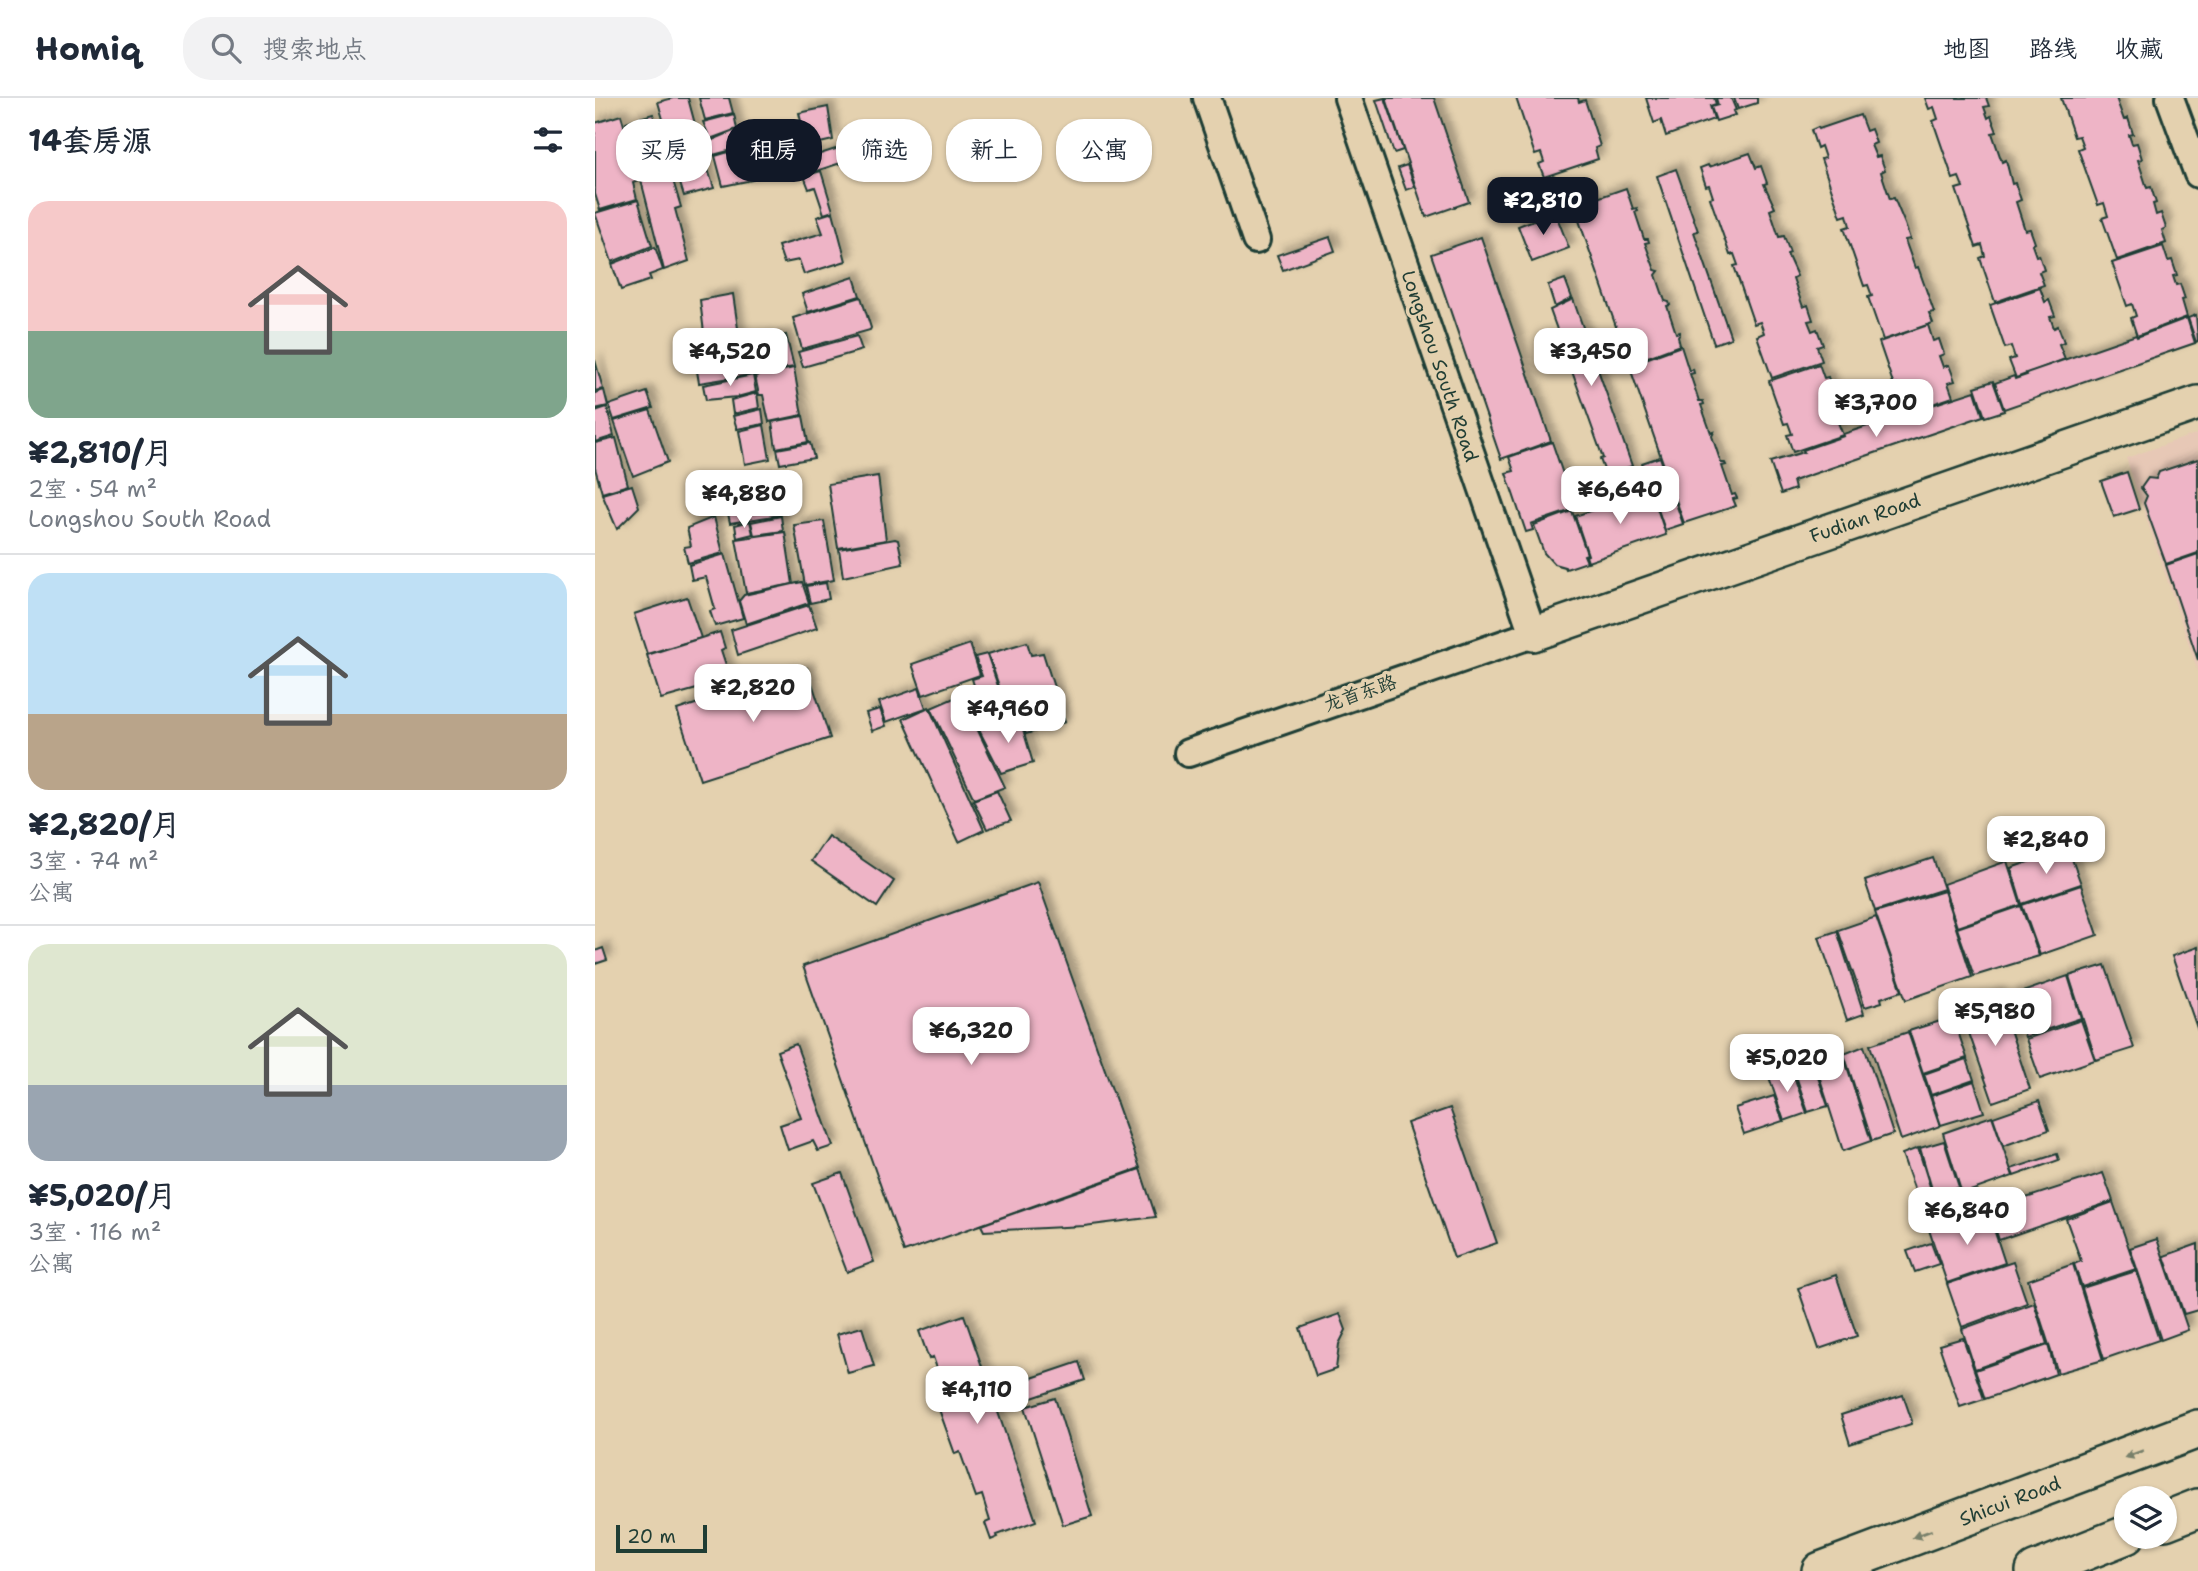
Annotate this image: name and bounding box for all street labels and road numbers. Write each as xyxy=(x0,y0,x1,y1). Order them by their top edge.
street label: Longshou South Road xyxy=(1395,267,1485,465)
street label: Fudian Road xyxy=(1806,487,1924,549)
street label: 龙首东路 xyxy=(1320,669,1400,717)
street label: Shicui Road xyxy=(1956,1470,2064,1532)

